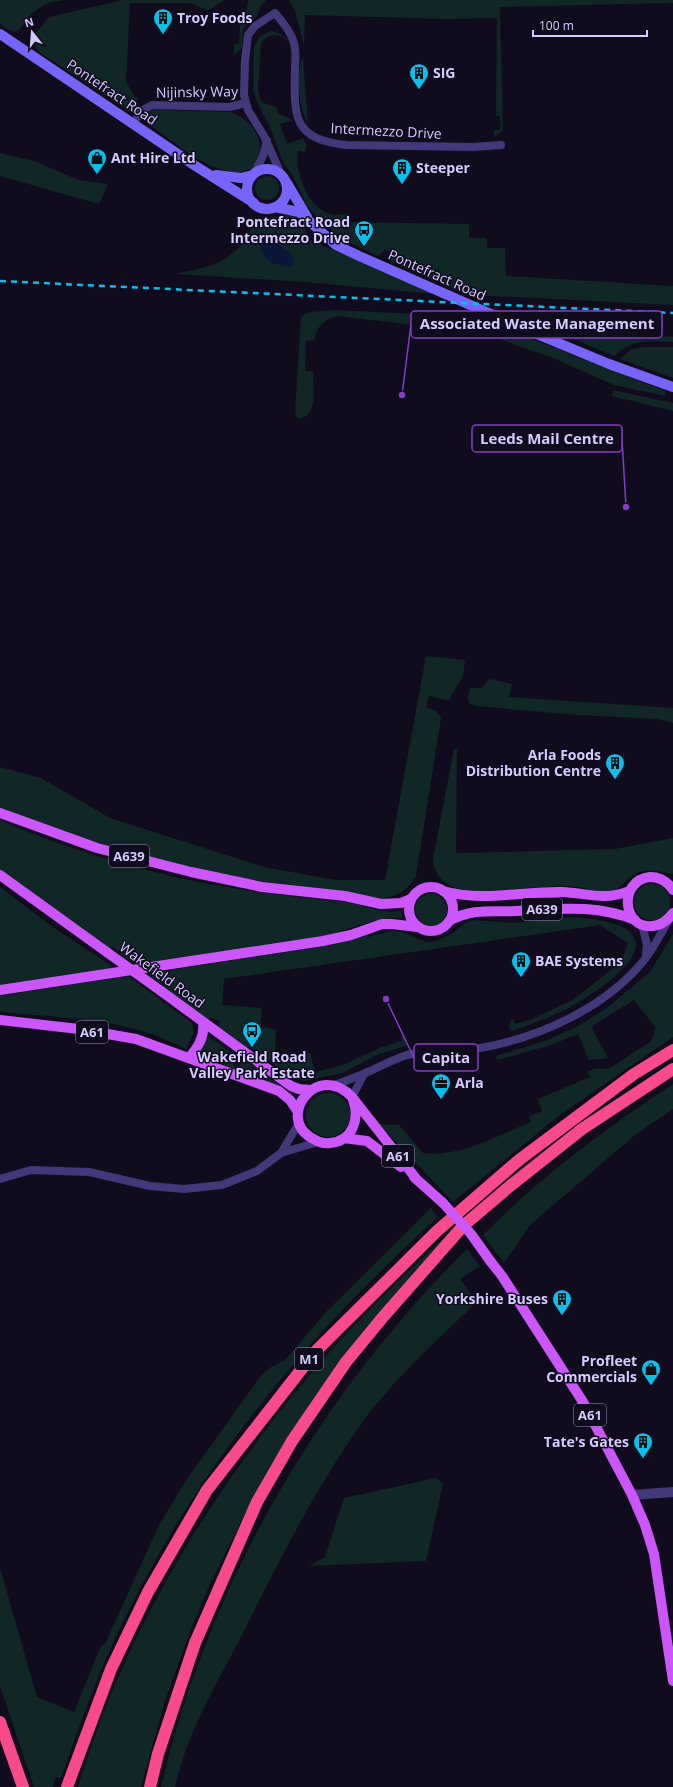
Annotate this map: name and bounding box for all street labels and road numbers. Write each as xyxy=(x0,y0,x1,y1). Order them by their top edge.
street label: Pontefract Road xyxy=(63,54,161,129)
street label: Nijinsky Way xyxy=(156,81,239,102)
street label: Intermezzo Drive xyxy=(330,118,442,143)
street label: Pontefract Road xyxy=(385,244,489,305)
road number: A639 xyxy=(109,845,149,867)
road number: A639 xyxy=(522,898,562,920)
street label: Wakefield Road xyxy=(116,937,209,1012)
road number: A61 xyxy=(76,1021,108,1043)
road number: A61 xyxy=(382,1145,414,1167)
road number: M1 xyxy=(295,1348,323,1370)
road number: A61 xyxy=(574,1404,606,1426)

